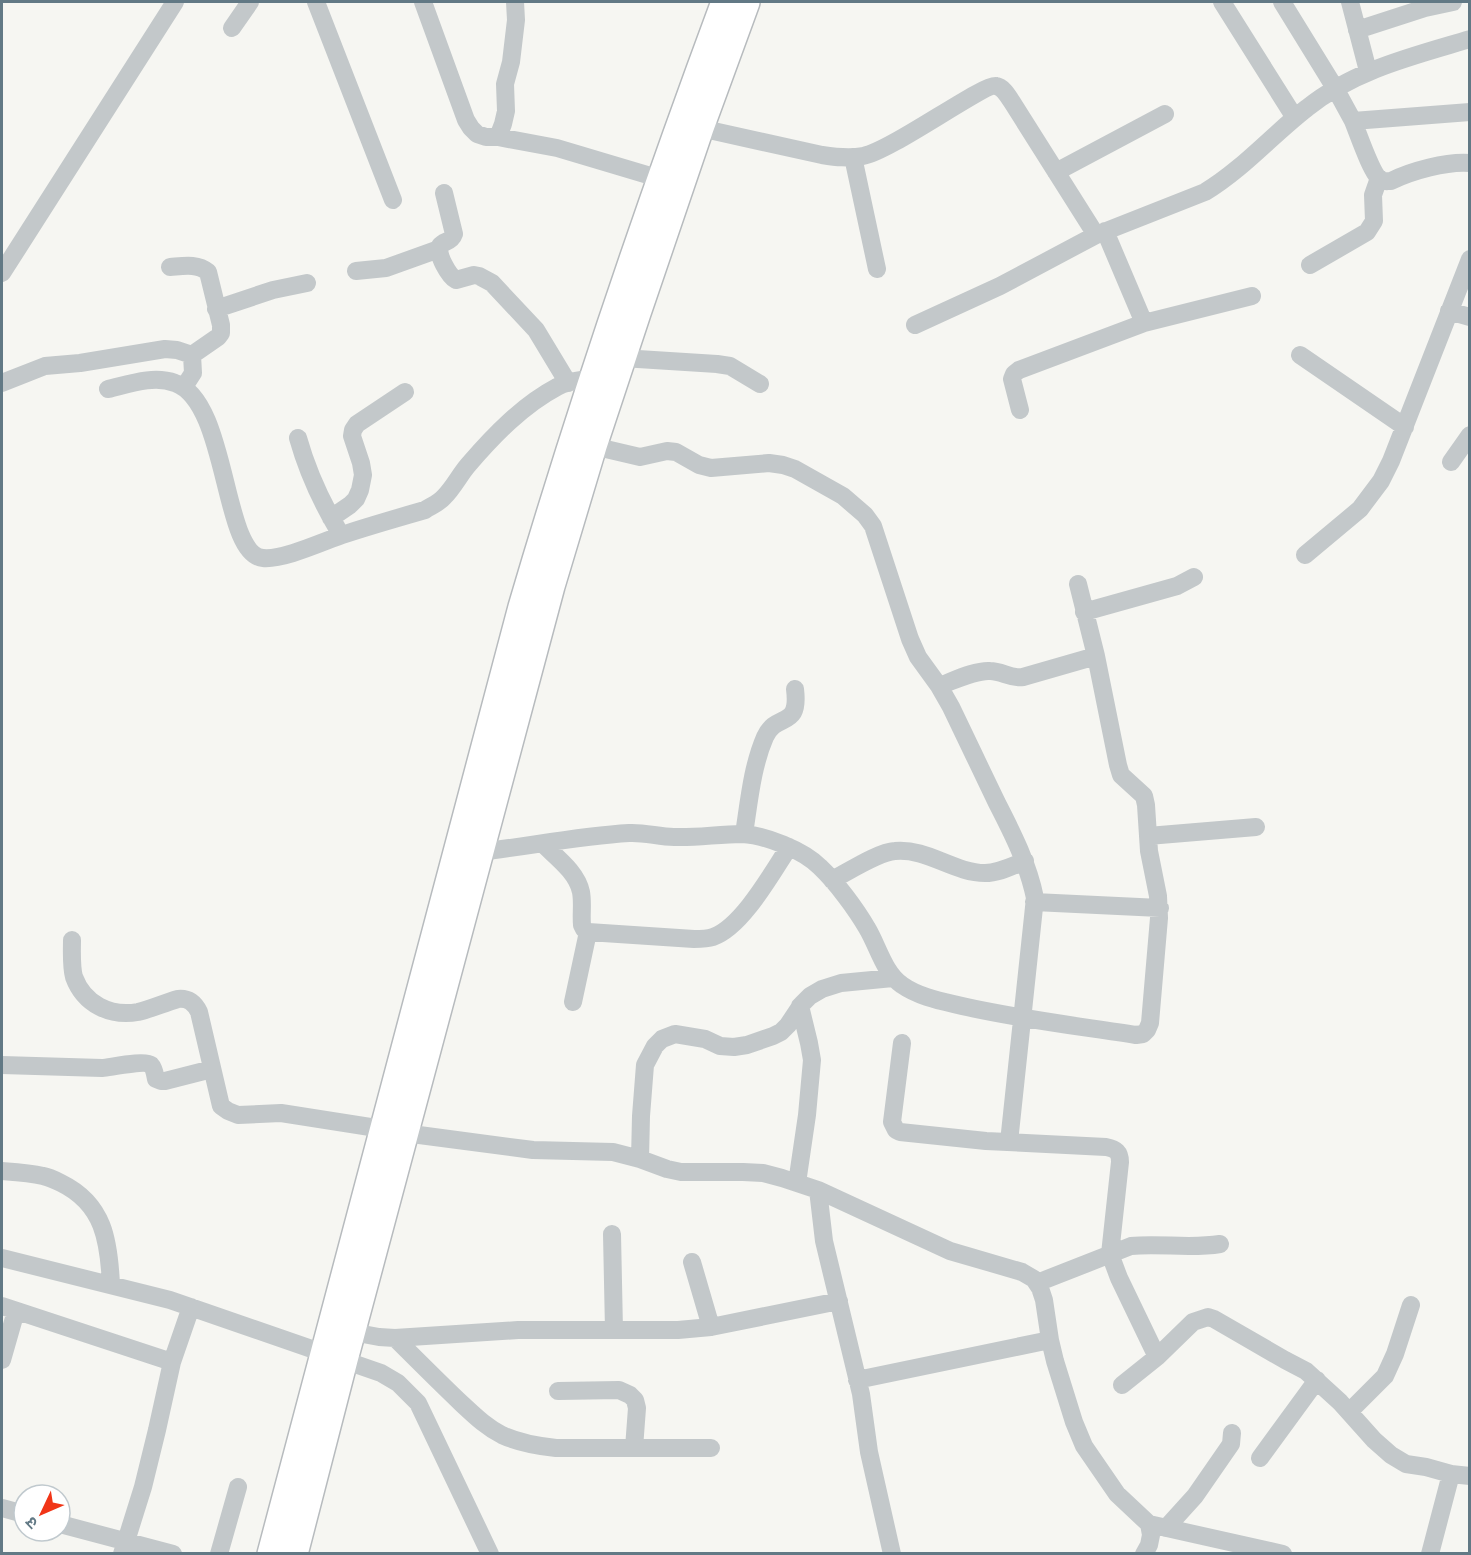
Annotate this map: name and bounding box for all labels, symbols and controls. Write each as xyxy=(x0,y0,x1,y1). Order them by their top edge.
north arrow xyxy=(12,1483,72,1543)
text: उ xyxy=(20,1512,42,1534)

